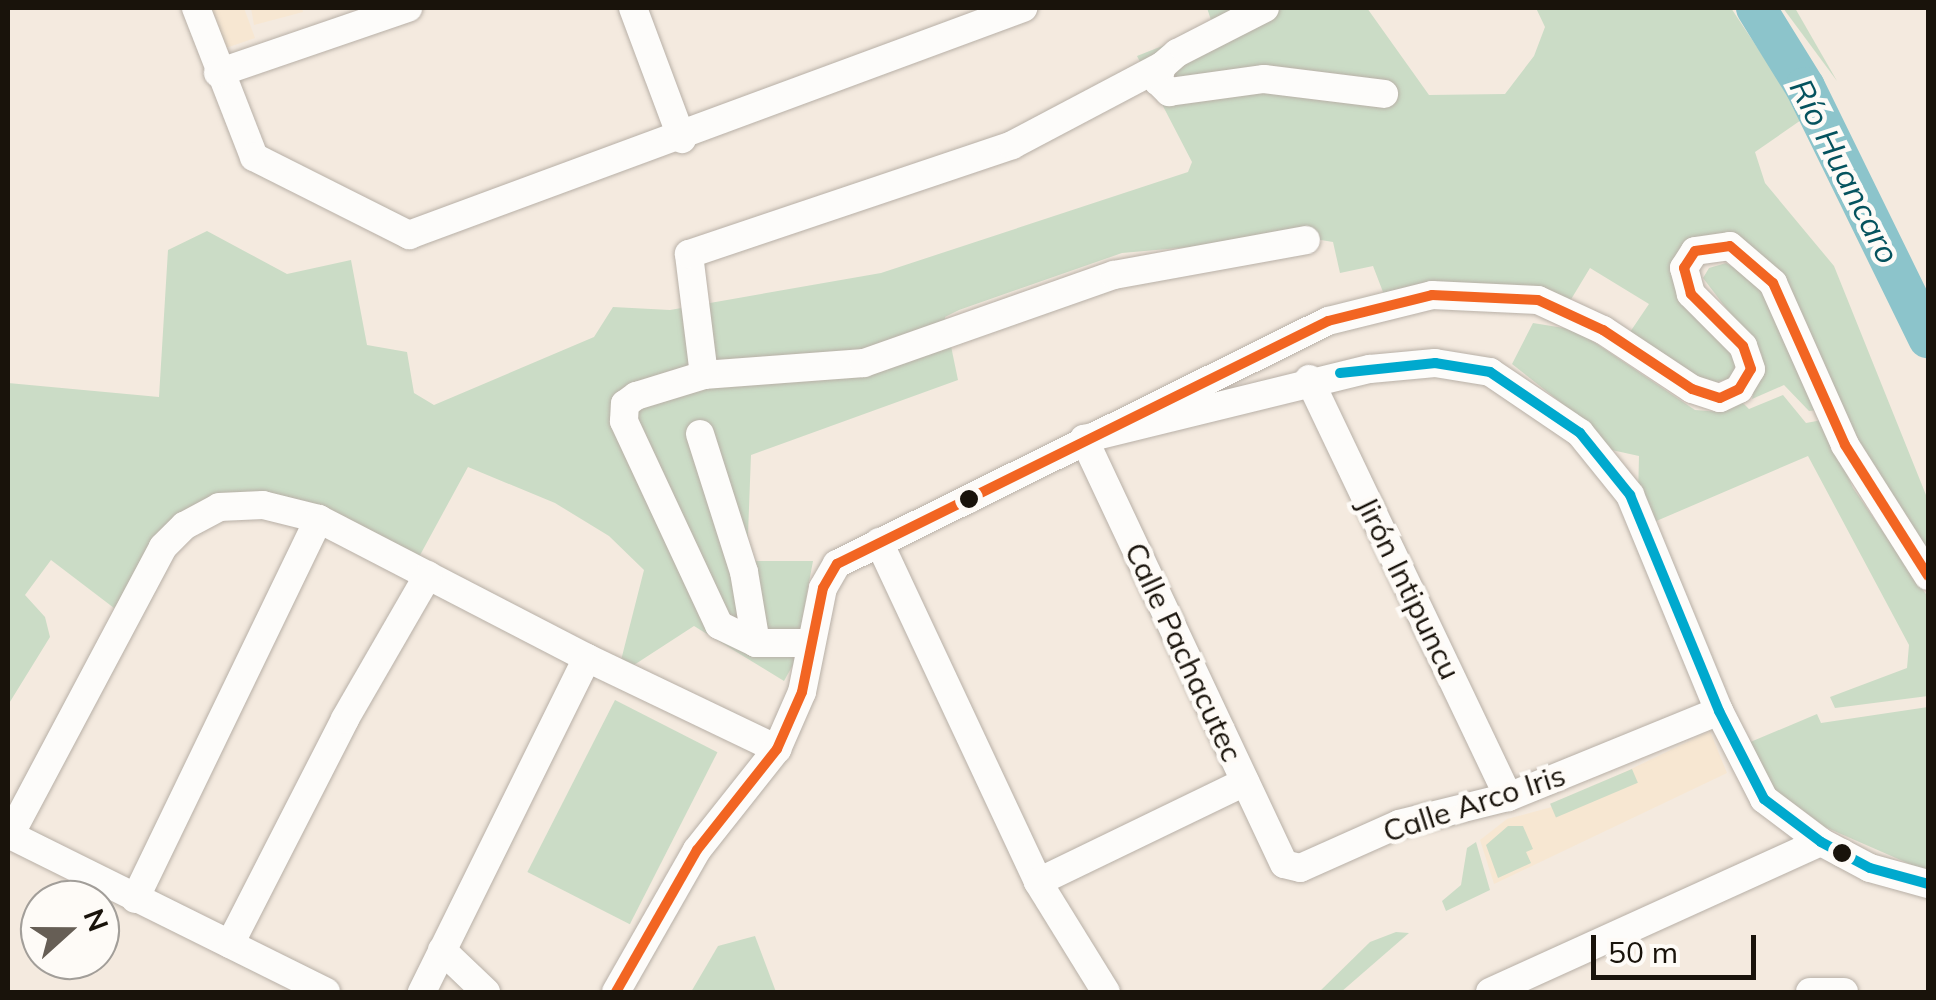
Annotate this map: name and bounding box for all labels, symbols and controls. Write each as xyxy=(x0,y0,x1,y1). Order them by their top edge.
water label: Río Huancaro xyxy=(1782,72,1908,270)
unlabelled marker xyxy=(959,489,979,509)
street label: Jirón Intipuncu xyxy=(1349,491,1469,685)
street label: Calle Pachacutec xyxy=(1118,537,1250,767)
street label: Calle Arco Iris xyxy=(1378,757,1570,849)
unlabelled marker xyxy=(1832,843,1852,863)
north arrow xyxy=(20,880,120,980)
text: N xyxy=(76,904,117,936)
scale bar xyxy=(1596,915,1761,977)
text: 50 m xyxy=(1608,933,1678,971)

